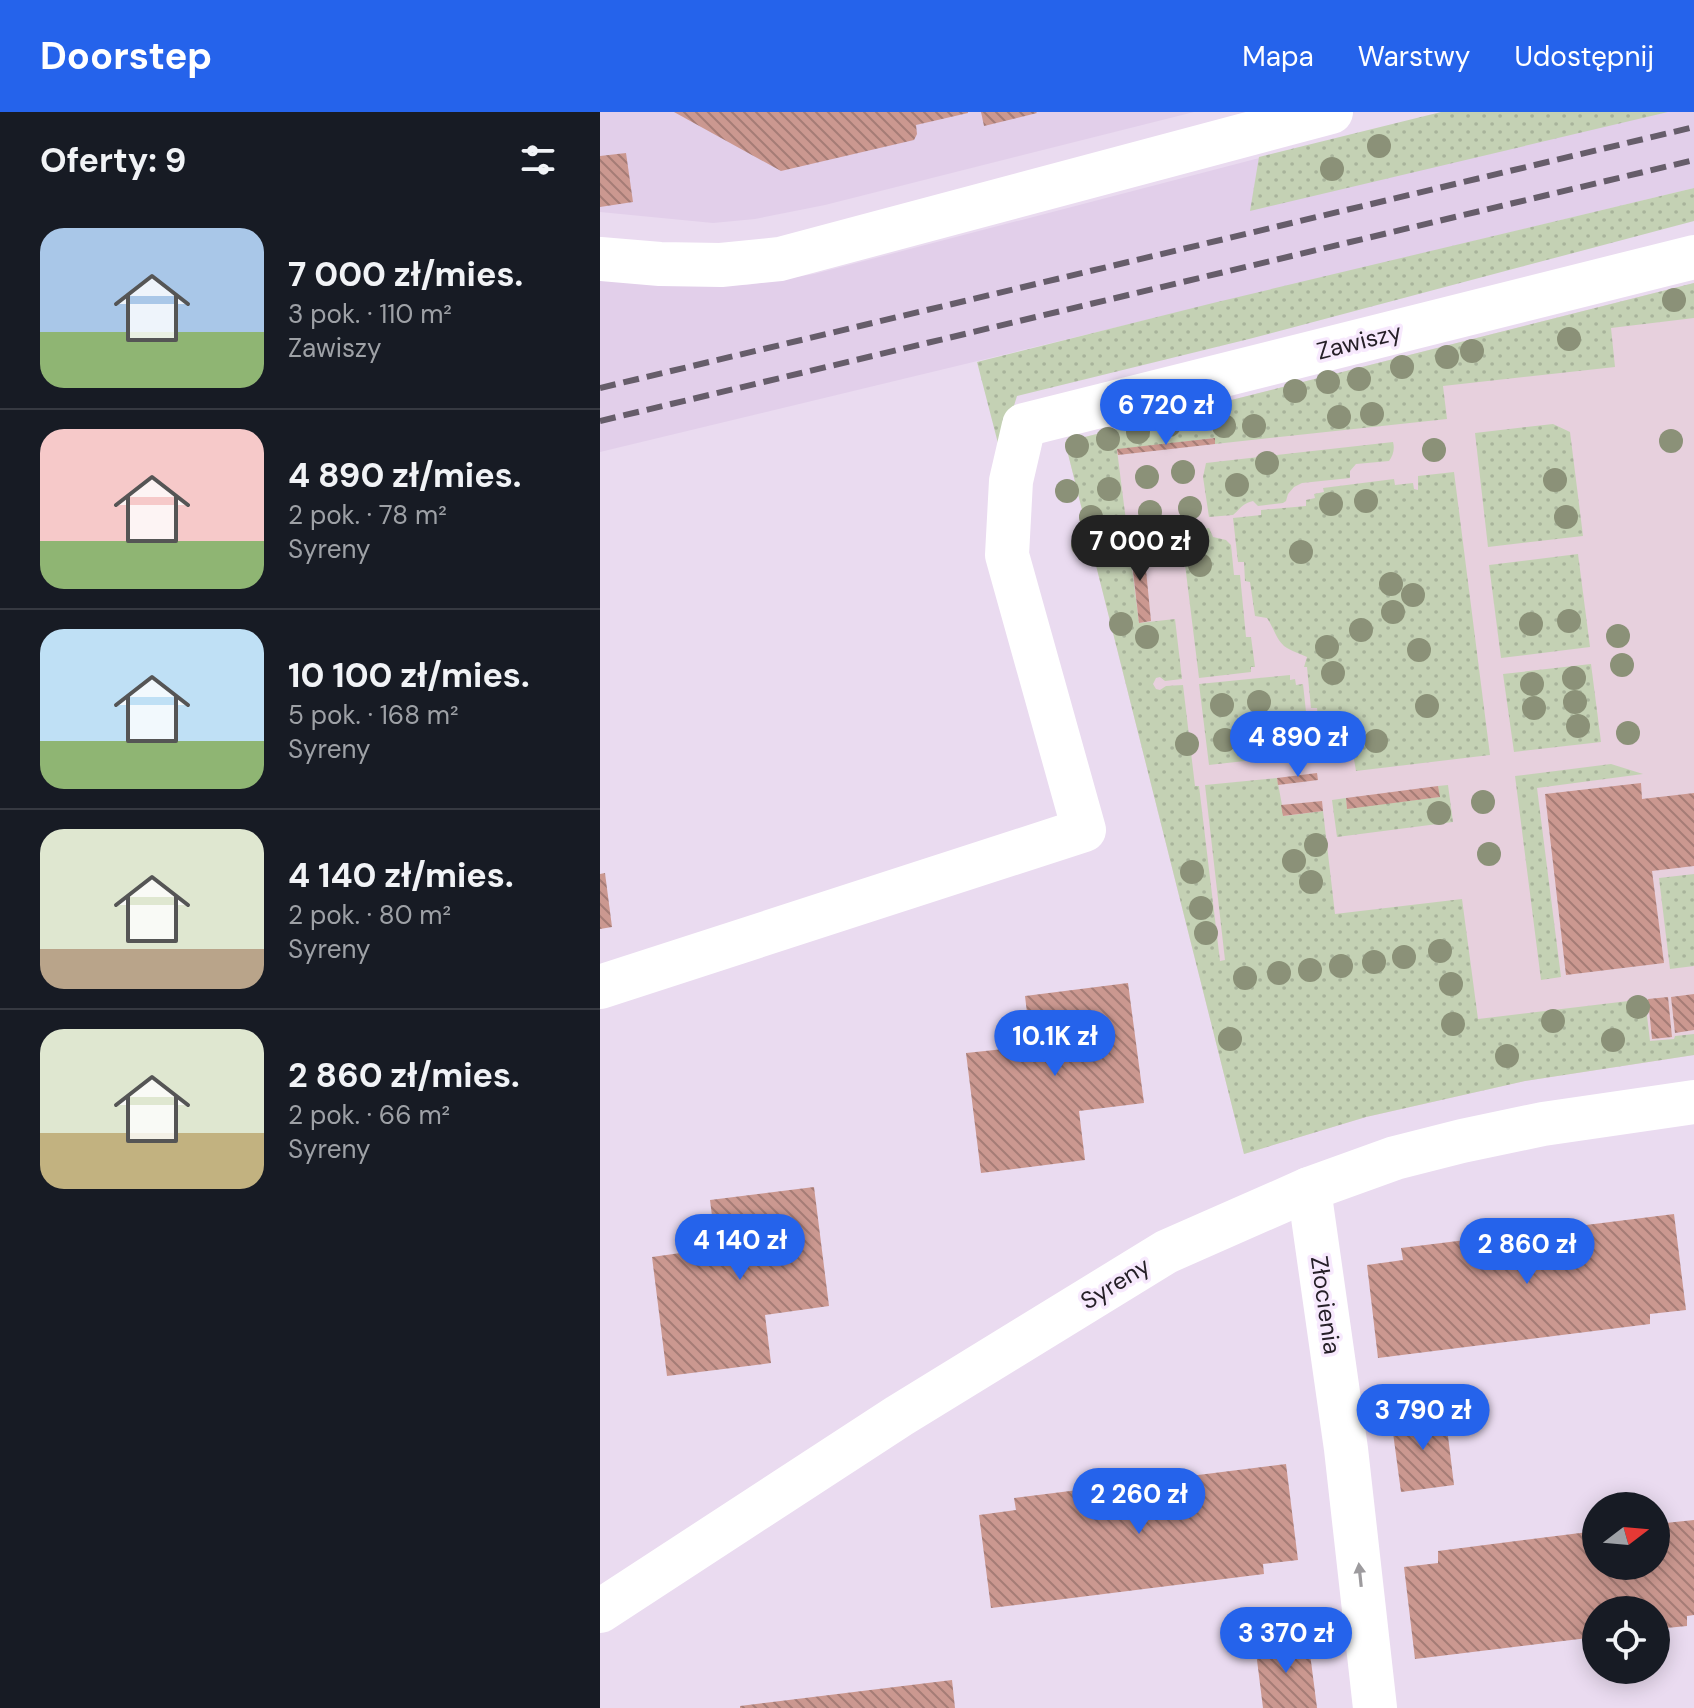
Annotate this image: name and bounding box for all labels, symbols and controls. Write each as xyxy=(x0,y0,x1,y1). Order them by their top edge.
text: Doorstep xyxy=(40,31,212,81)
text: Mapa xyxy=(1242,38,1314,75)
text: Warstwy xyxy=(1358,38,1470,75)
text: Udostępnij xyxy=(1514,38,1654,75)
text: Oferty: 9 xyxy=(40,138,186,183)
icon: filters xyxy=(516,138,560,182)
text: 7 000 zł/mies. xyxy=(288,252,523,297)
icon: home xyxy=(104,260,200,356)
text: 3 pok. · 110 m² xyxy=(288,297,452,331)
street label: Zawiszy xyxy=(1313,316,1405,366)
text: Zawiszy xyxy=(288,331,381,365)
pin: 6 720 zł xyxy=(1083,379,1249,447)
text: 6 720 zł xyxy=(1118,388,1214,422)
text: 4 890 zł/mies. xyxy=(288,453,521,498)
icon: home xyxy=(104,461,200,557)
text: 2 pok. · 78 m² xyxy=(288,498,447,532)
pin: 7 000 zł xyxy=(1057,515,1223,583)
text: 7 000 zł xyxy=(1089,524,1191,558)
text: Syreny xyxy=(288,532,370,566)
text: 10 100 zł/mies. xyxy=(288,653,530,698)
icon: home xyxy=(104,661,200,757)
text: 5 pok. · 168 m² xyxy=(288,698,459,732)
pin: 4 890 zł xyxy=(1215,711,1381,779)
text: 4 890 zł xyxy=(1248,720,1348,754)
text: Syreny xyxy=(288,732,370,766)
text: 4 140 zł/mies. xyxy=(288,853,513,898)
icon: home xyxy=(104,861,200,957)
text: 2 pok. · 80 m² xyxy=(288,898,451,932)
text: Syreny xyxy=(288,932,370,966)
pin: 10.1K zł xyxy=(972,1010,1138,1078)
text: 10.1K zł xyxy=(1012,1019,1098,1053)
text: 2 860 zł/mies. xyxy=(288,1053,520,1098)
icon: home xyxy=(104,1061,200,1157)
text: 2 pok. · 66 m² xyxy=(288,1098,450,1132)
text: Syreny xyxy=(288,1132,370,1166)
pin: 4 140 zł xyxy=(657,1214,823,1282)
pin: 2 860 zł xyxy=(1444,1218,1610,1286)
text: 4 140 zł xyxy=(693,1223,787,1257)
text: 2 860 zł xyxy=(1478,1227,1576,1261)
street label: Syreny xyxy=(1075,1250,1155,1316)
street label: Złocienia xyxy=(1304,1254,1348,1356)
pin: 3 790 zł xyxy=(1340,1384,1506,1452)
text: 3 790 zł xyxy=(1375,1393,1471,1427)
pin: 2 260 zł xyxy=(1056,1468,1222,1536)
text: 2 260 zł xyxy=(1090,1477,1188,1511)
north arrow xyxy=(1582,1492,1670,1580)
map controls xyxy=(1582,1492,1670,1684)
one-way arrow xyxy=(1353,1562,1366,1587)
button: locate xyxy=(1582,1596,1670,1684)
pin: 3 370 zł xyxy=(1203,1607,1369,1675)
text: 3 370 zł xyxy=(1238,1616,1334,1650)

